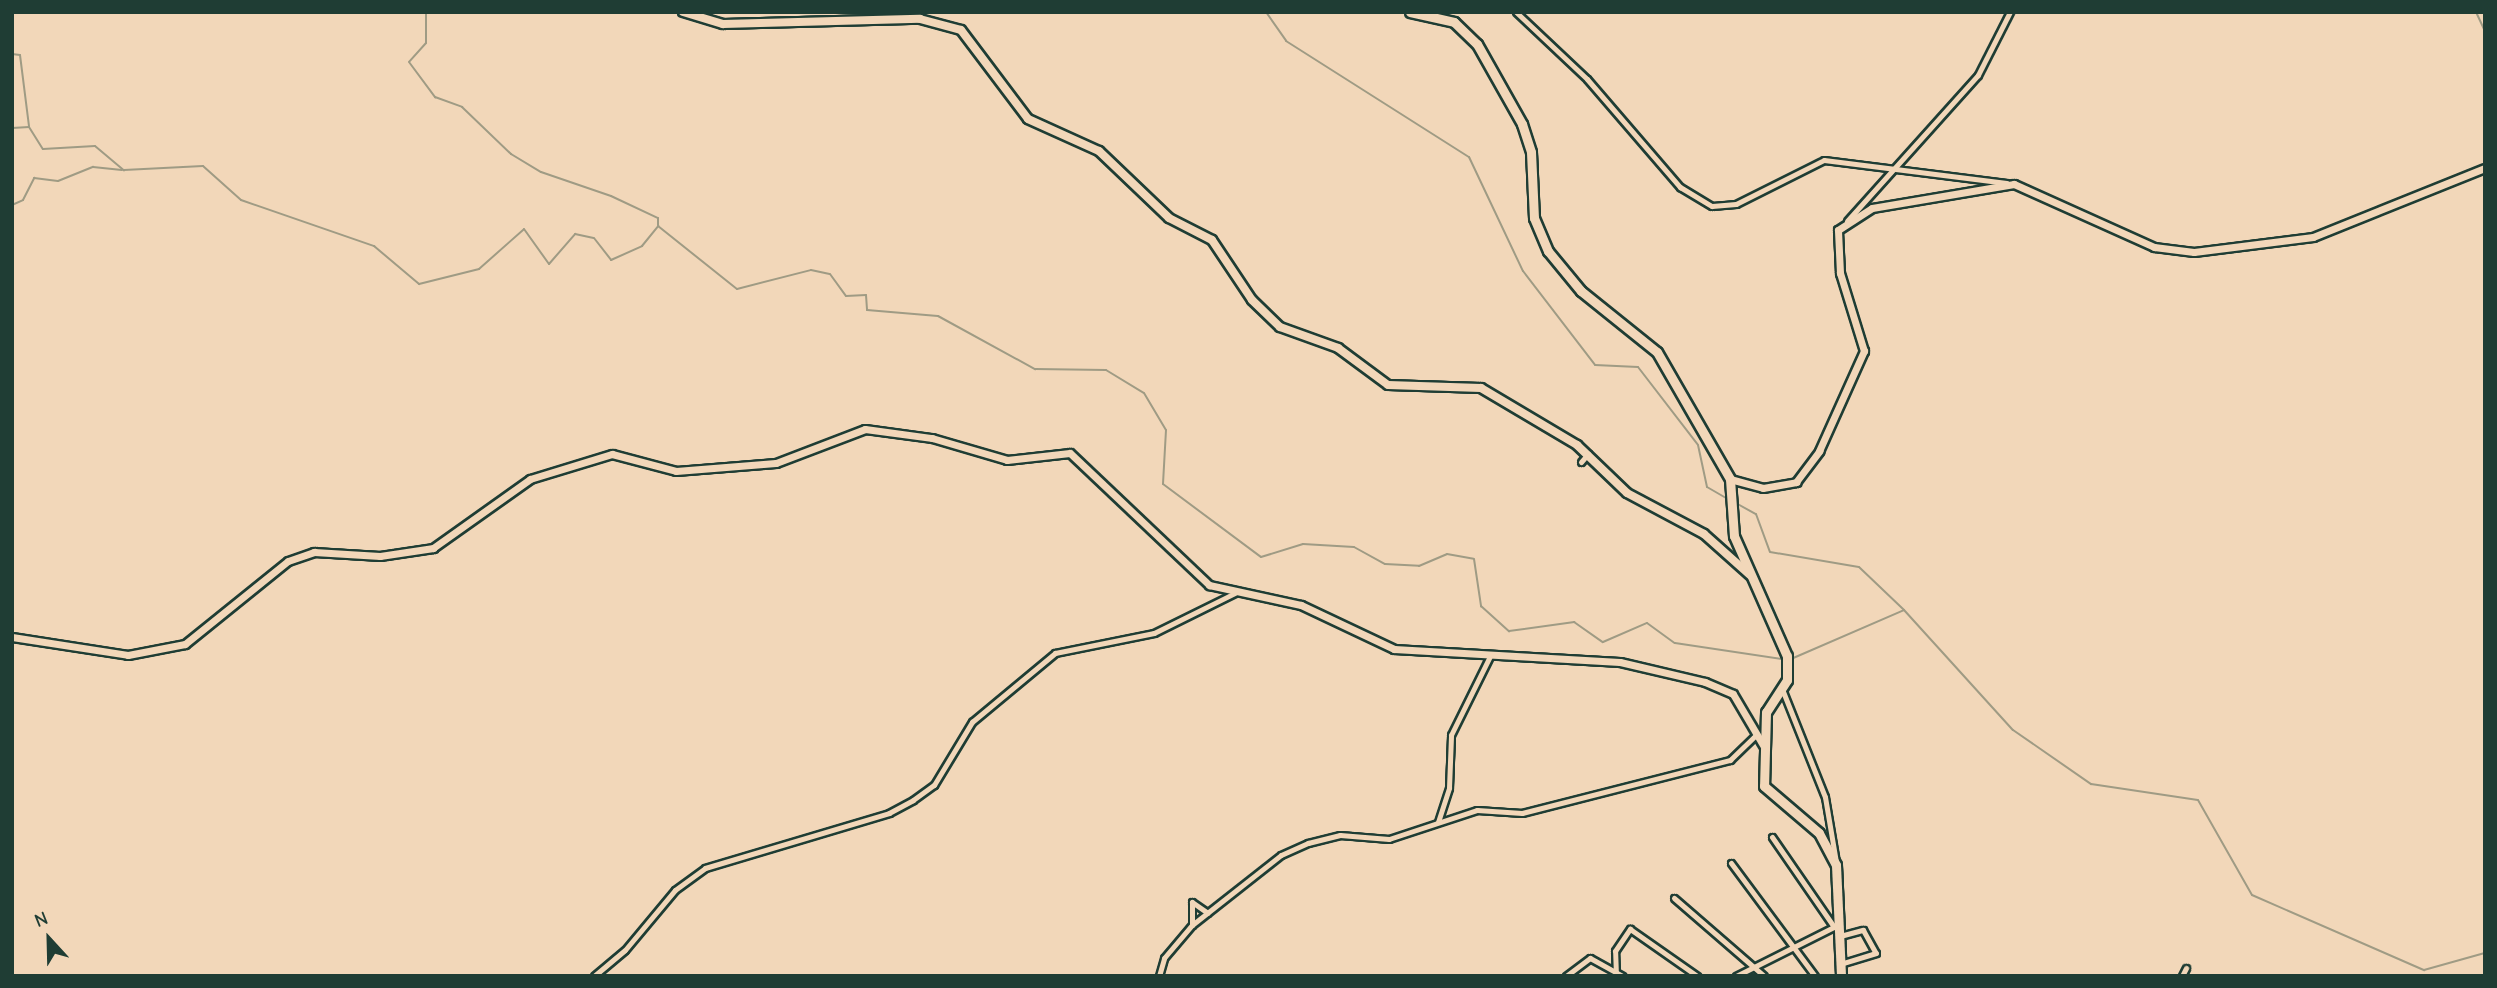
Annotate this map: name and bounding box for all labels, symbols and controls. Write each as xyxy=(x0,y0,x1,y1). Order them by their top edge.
north arrow xyxy=(14,904,84,974)
text: N xyxy=(31,907,51,932)

